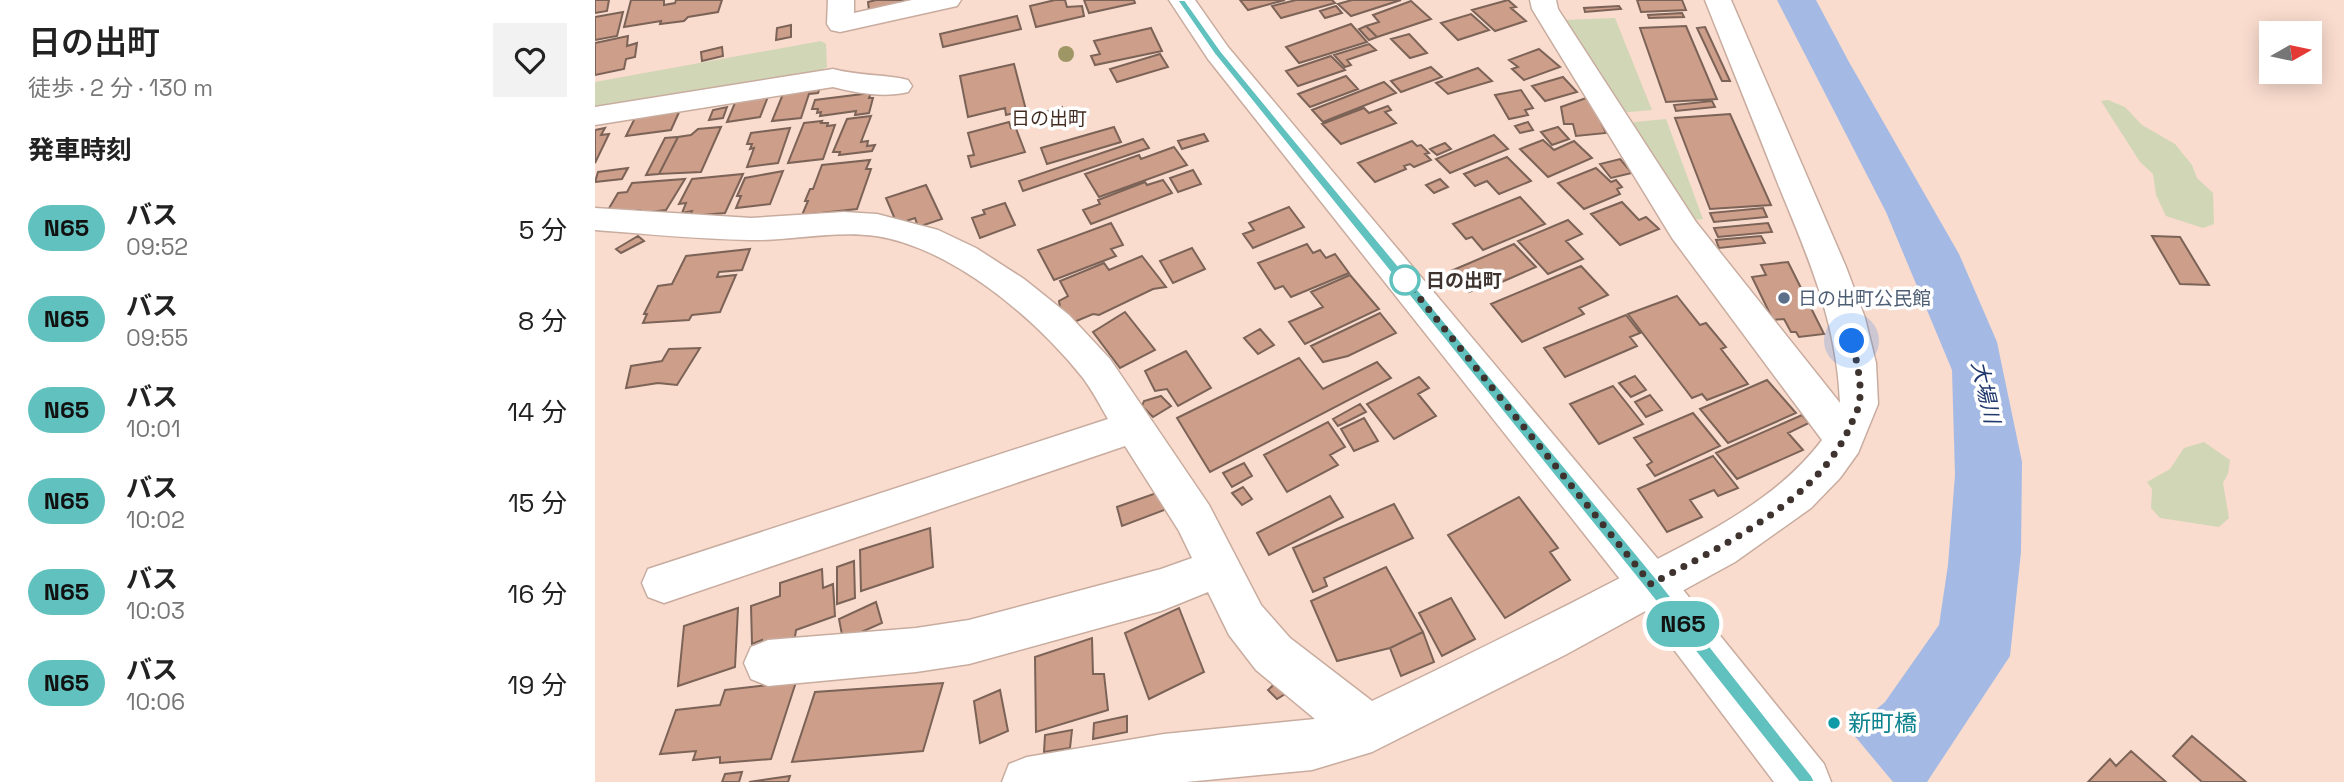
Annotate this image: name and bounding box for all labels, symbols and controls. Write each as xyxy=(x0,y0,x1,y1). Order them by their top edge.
north arrow xyxy=(2259,21,2322,84)
map controls xyxy=(2259,21,2322,84)
text: 日の出町 xyxy=(28,22,160,64)
button: heart xyxy=(493,23,567,97)
text: 徒歩 · 2 分 · 130 m xyxy=(28,73,213,103)
district label: 日の出町 xyxy=(1011,106,1087,131)
text: 発車時刻 xyxy=(28,133,132,167)
text: バス xyxy=(126,198,178,232)
text: N65 xyxy=(44,212,89,243)
text: 5 分 xyxy=(519,213,567,247)
text: 09:52 xyxy=(126,232,188,262)
marker: 日の出町 xyxy=(1390,265,1420,295)
place label: 日の出町 xyxy=(1426,268,1502,293)
place label: 日の出町公民館 xyxy=(1798,286,1931,311)
text: バス xyxy=(126,289,178,323)
marker: 日の出町公民館 xyxy=(1776,290,1792,306)
text: N65 xyxy=(44,303,89,334)
text: 8 分 xyxy=(518,304,567,338)
text: 09:55 xyxy=(126,323,188,353)
your location xyxy=(1834,323,1869,358)
water label: 大場川 xyxy=(1966,358,2007,428)
text: バス xyxy=(126,380,178,414)
text: N65 xyxy=(44,394,89,425)
text: 14 分 xyxy=(507,395,567,429)
text: 10:01 xyxy=(126,414,181,444)
text: バス xyxy=(126,471,178,505)
text: N65 xyxy=(44,485,89,516)
text: 15 分 xyxy=(508,486,567,520)
text: 10:02 xyxy=(126,505,185,535)
text: バス xyxy=(126,562,178,596)
text: N65 xyxy=(44,576,89,607)
text: 16 分 xyxy=(508,577,567,611)
text: 10:03 xyxy=(126,596,185,626)
line badge: N65 xyxy=(1643,601,1723,647)
text: N65 xyxy=(1660,608,1706,639)
text: バス xyxy=(126,653,178,687)
text: N65 xyxy=(44,667,89,698)
text: 19 分 xyxy=(508,668,567,702)
text: 10:06 xyxy=(126,687,185,717)
place label: 新町橋 xyxy=(1848,708,1917,738)
marker: 新町橋 xyxy=(1826,715,1842,731)

